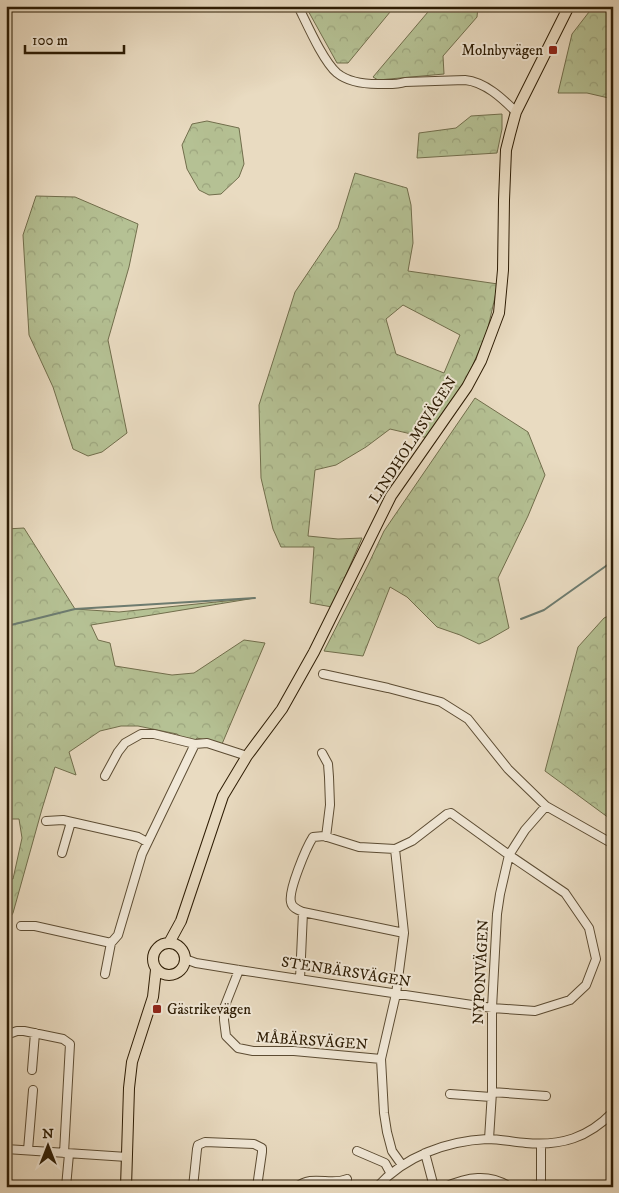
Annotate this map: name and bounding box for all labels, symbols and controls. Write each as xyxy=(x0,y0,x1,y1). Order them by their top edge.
scale bar xyxy=(25,22,124,54)
text: 100 m xyxy=(32,31,68,50)
place label: Molnbyvägen xyxy=(461,41,543,60)
marker: Molnbyvägen xyxy=(547,44,559,56)
street label: LINDHOLMSVÄGEN xyxy=(365,373,461,507)
street label: NYPONVÄGEN xyxy=(469,919,493,1025)
street label: STENBÄRSVÄGEN xyxy=(280,952,412,992)
place label: Gästrikevägen xyxy=(167,1000,251,1019)
marker: Gästrikevägen xyxy=(151,1003,163,1015)
street label: MÅBÄRSVÄGEN xyxy=(256,1027,369,1054)
north arrow xyxy=(22,1120,72,1170)
text: N xyxy=(42,1125,54,1143)

